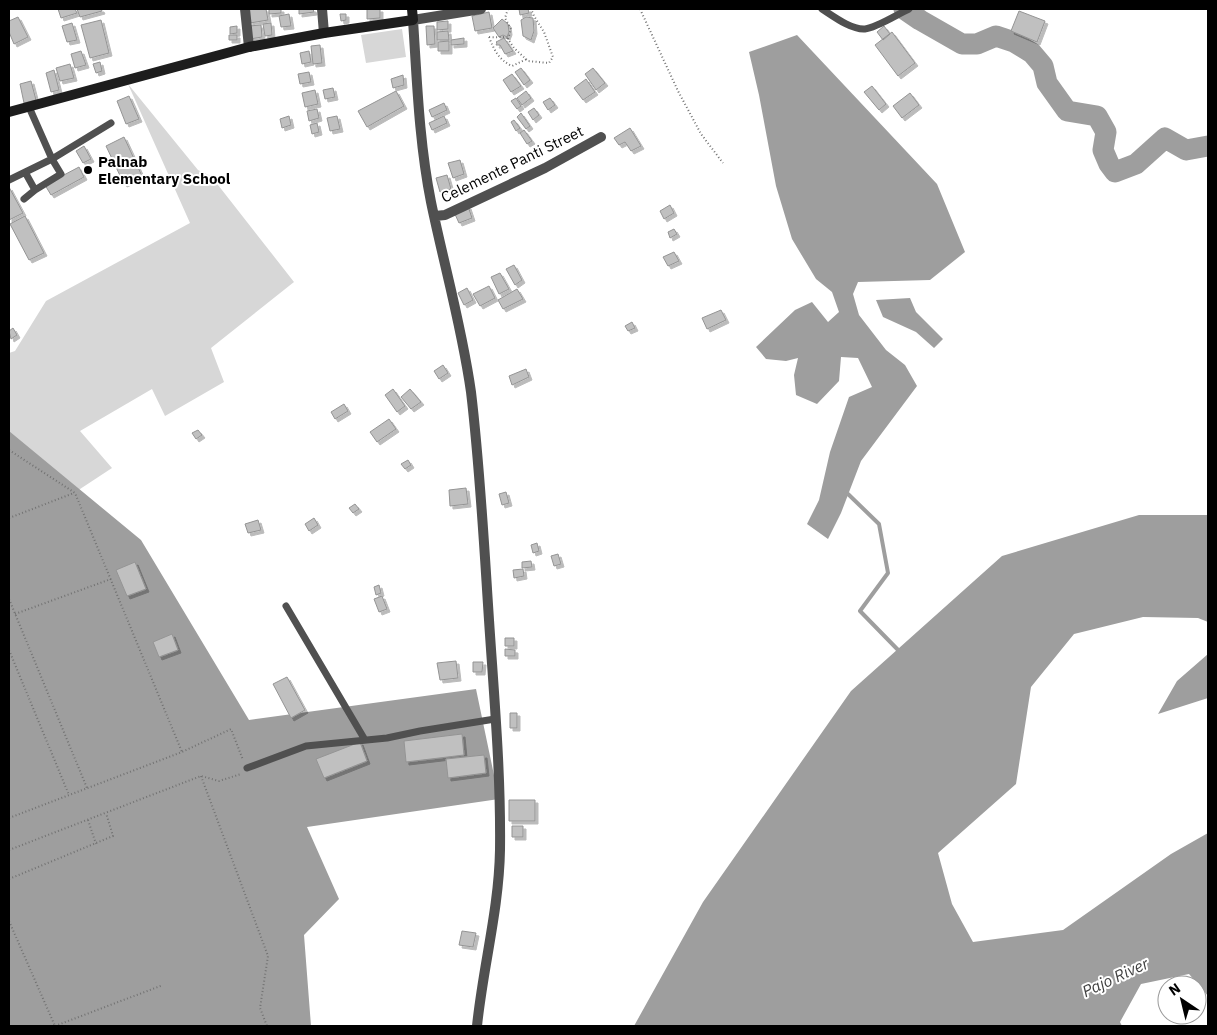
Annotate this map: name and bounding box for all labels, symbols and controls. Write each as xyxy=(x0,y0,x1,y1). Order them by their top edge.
street label: Celemente Panti Street xyxy=(438,121,586,207)
place label: Palnab Elementary School xyxy=(98,152,231,188)
marker: Palnab Elementary School xyxy=(82,164,94,176)
water label: Pajo River xyxy=(1079,952,1152,1001)
north arrow xyxy=(1157,975,1207,1025)
text: N xyxy=(1165,979,1184,1000)

